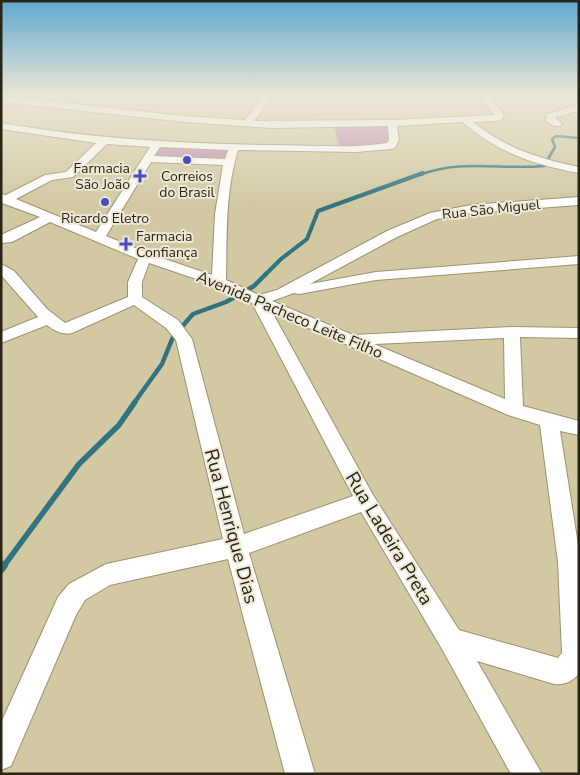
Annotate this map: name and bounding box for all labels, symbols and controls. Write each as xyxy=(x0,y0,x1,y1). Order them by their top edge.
marker: Correios do Brasil xyxy=(181,154,193,166)
place label: Farmacia São João xyxy=(74,159,130,194)
place label: Correios do Brasil xyxy=(159,167,216,202)
marker: Farmacia São João xyxy=(134,170,146,182)
street label: Rua São Miguel xyxy=(441,195,542,224)
marker: Ricardo Eletro xyxy=(99,196,111,208)
place label: Ricardo Eletro xyxy=(61,209,149,228)
place label: Farmacia Confiança xyxy=(136,227,198,262)
marker: Farmacia Confiança xyxy=(120,238,132,250)
street label: Avenida Pacheco Leite Filho xyxy=(193,266,386,364)
street label: Rua Henrique Dias xyxy=(198,446,264,607)
street label: Rua Ladeira Preta xyxy=(339,467,439,610)

